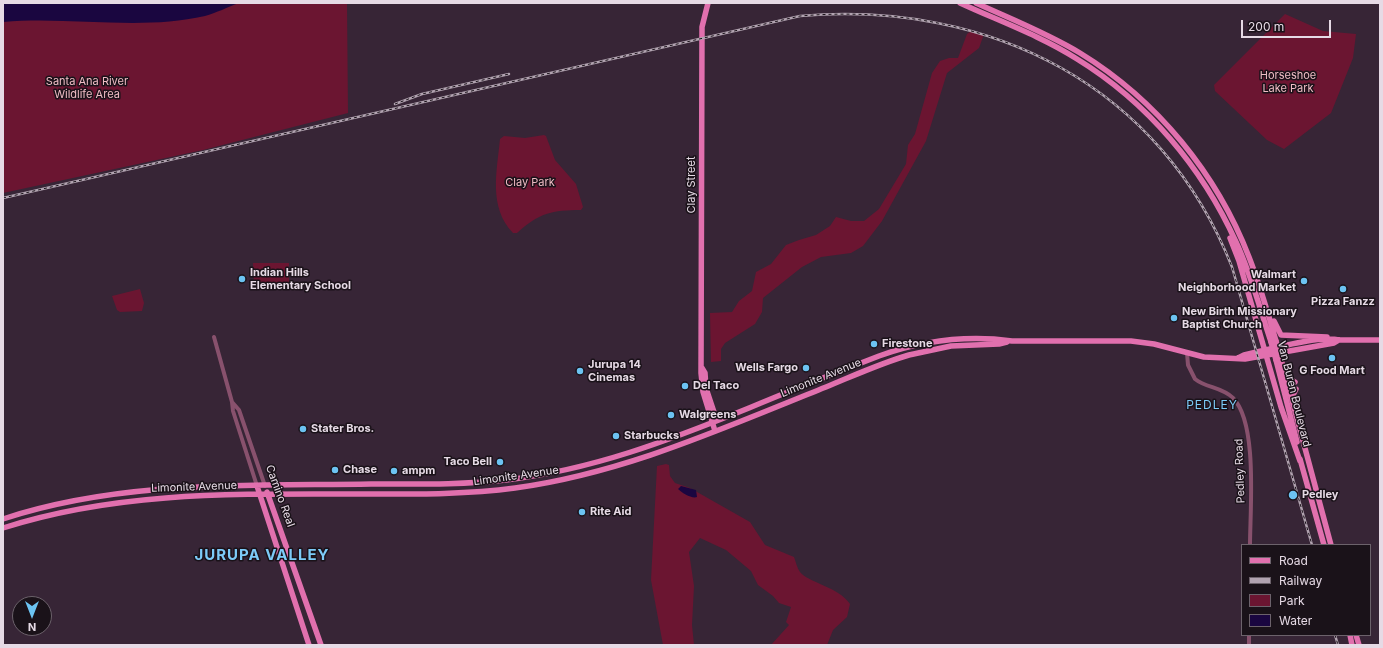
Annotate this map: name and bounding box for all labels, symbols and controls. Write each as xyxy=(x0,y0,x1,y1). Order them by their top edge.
scale bar xyxy=(1243,12,1333,38)
text: 200 m xyxy=(1248,19,1284,34)
park label: Horseshoe Lake Park xyxy=(1260,69,1316,95)
park label: Santa Ana River Wildlife Area xyxy=(46,75,128,101)
street label: Clay Street xyxy=(685,156,699,214)
park label: Clay Park xyxy=(505,176,555,190)
place label: Indian Hills Elementary School xyxy=(250,266,351,292)
place label: Walmart Neighborhood Market xyxy=(1178,268,1296,294)
marker: Indian Hills Elementary School xyxy=(237,274,247,284)
marker: Walmart Neighborhood Market xyxy=(1299,276,1309,286)
marker: Pizza Fanzz xyxy=(1338,284,1348,294)
place label: Pizza Fanzz xyxy=(1311,295,1375,309)
place label: New Birth Missionary Baptist Church xyxy=(1182,305,1297,331)
marker: New Birth Missionary Baptist Church xyxy=(1169,313,1179,323)
place label: Firestone xyxy=(882,337,932,351)
marker: Firestone xyxy=(869,339,879,349)
street label: Van Buren Boulevard xyxy=(1274,340,1314,448)
marker: G Food Mart xyxy=(1327,353,1337,363)
street label: Limonite Avenue xyxy=(779,356,863,400)
place label: Jurupa 14 Cinemas xyxy=(588,358,641,384)
place label: Wells Fargo xyxy=(735,361,798,375)
marker: Wells Fargo xyxy=(801,363,811,373)
place label: G Food Mart xyxy=(1299,364,1365,378)
marker: Jurupa 14 Cinemas xyxy=(575,366,585,376)
place label: Del Taco xyxy=(693,379,739,393)
marker: Del Taco xyxy=(680,381,690,391)
district label: PEDLEY xyxy=(1186,398,1238,412)
place label: Walgreens xyxy=(679,408,736,422)
marker: Walgreens xyxy=(666,410,676,420)
place label: Stater Bros. xyxy=(311,422,374,436)
marker: Stater Bros. xyxy=(298,424,308,434)
place label: Starbucks xyxy=(624,429,679,443)
marker: Starbucks xyxy=(611,431,621,441)
street label: Pedley Road xyxy=(1232,438,1248,504)
place label: Taco Bell xyxy=(443,455,492,469)
marker: Taco Bell xyxy=(495,457,505,467)
street label: Camino Real xyxy=(263,463,297,529)
place label: Chase xyxy=(343,463,377,477)
street label: Limonite Avenue xyxy=(473,463,559,489)
place label: ampm xyxy=(402,464,435,478)
marker: Chase xyxy=(330,465,340,475)
marker: ampm xyxy=(389,466,399,476)
street label: Limonite Avenue xyxy=(151,479,237,495)
place label: Pedley xyxy=(1302,488,1338,502)
marker: Pedley xyxy=(1287,489,1299,501)
place label: Rite Aid xyxy=(590,505,631,519)
marker: Rite Aid xyxy=(577,507,587,517)
legend xyxy=(1241,544,1371,636)
district label: JURUPA VALLEY xyxy=(194,546,330,564)
text: Road xyxy=(1279,553,1308,568)
text: Railway xyxy=(1279,573,1322,588)
text: Park xyxy=(1279,593,1305,608)
north arrow xyxy=(12,596,52,636)
text: Water xyxy=(1279,613,1312,628)
text: N xyxy=(28,620,36,634)

